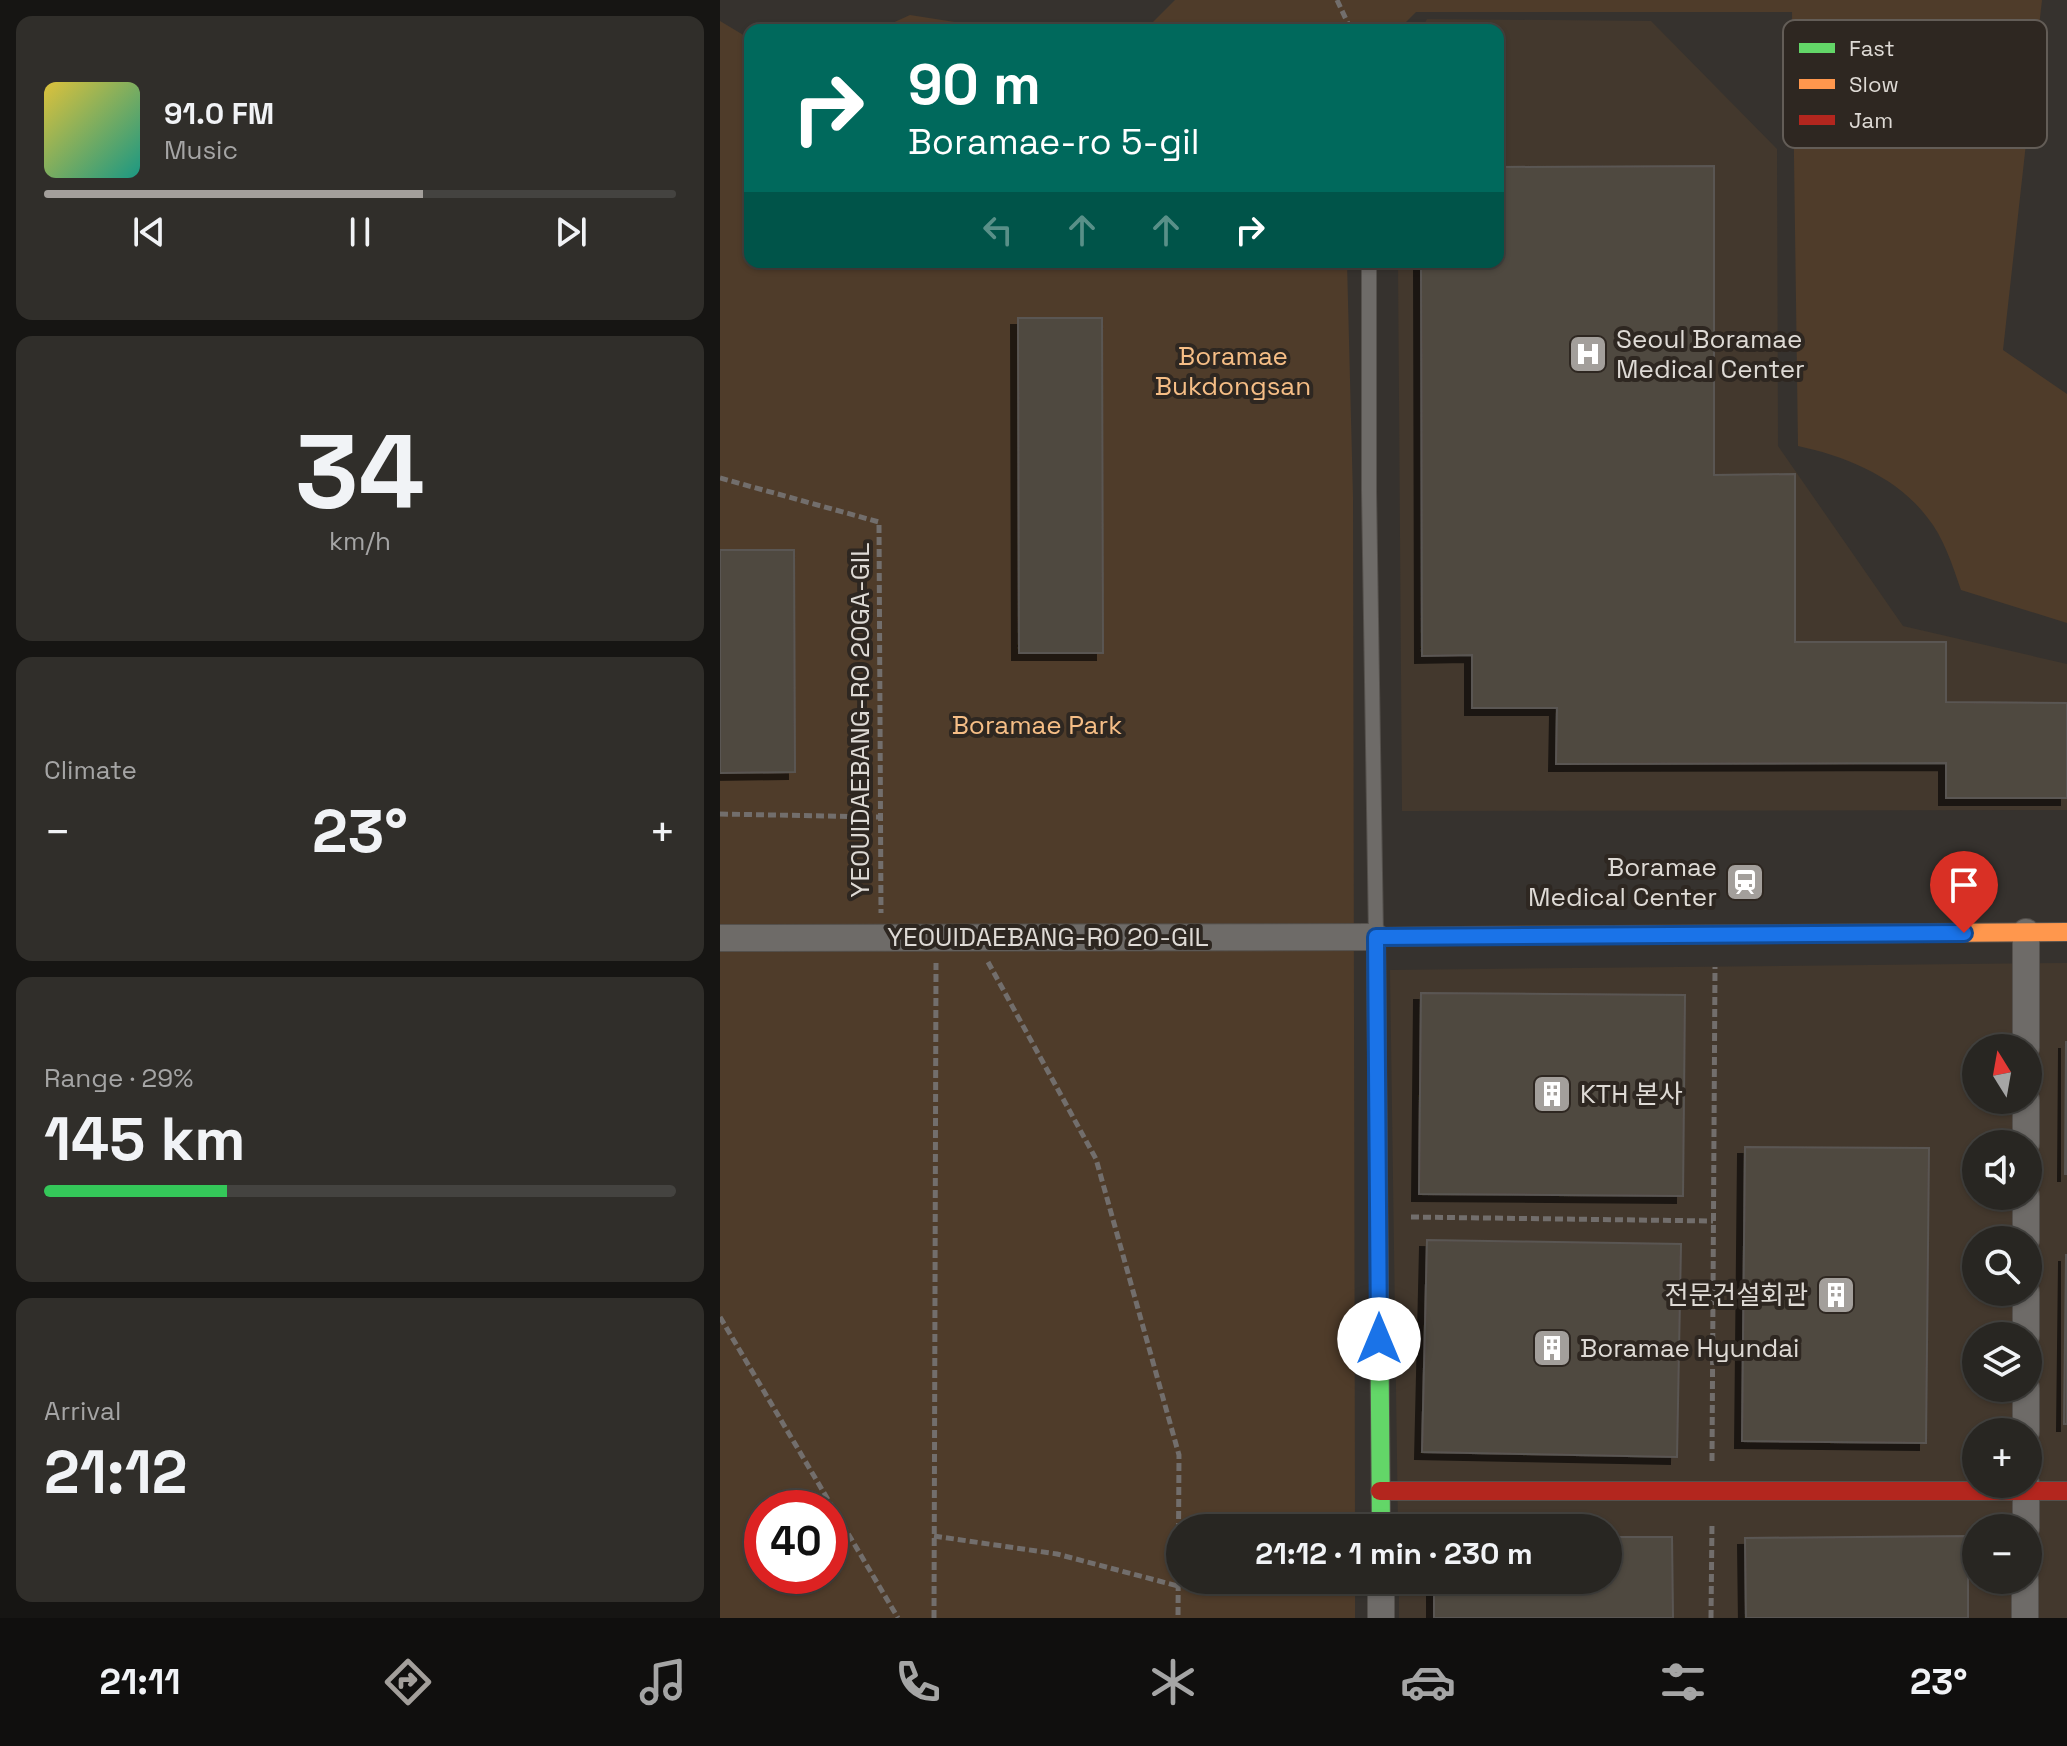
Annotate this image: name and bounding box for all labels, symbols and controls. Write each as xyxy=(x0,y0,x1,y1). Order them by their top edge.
legend xyxy=(1783,20,2047,148)
text: Fast xyxy=(1849,34,1895,62)
text: 90 m xyxy=(908,49,1041,120)
icon: right xyxy=(776,56,880,160)
text: Slow xyxy=(1849,70,1899,98)
text: 91.0 FM xyxy=(164,94,274,133)
text: Jam xyxy=(1849,106,1893,134)
text: Boramae-ro 5-gil xyxy=(908,119,1200,165)
text: Music xyxy=(164,133,238,167)
icon: left xyxy=(976,208,1020,252)
icon: ahead xyxy=(1060,208,1104,252)
icon: ahead xyxy=(1144,208,1188,252)
icon: right xyxy=(1228,208,1272,252)
icon: previous xyxy=(127,210,171,254)
icon: pause xyxy=(338,210,382,254)
icon: next xyxy=(549,210,593,254)
place label: Seoul Boramae Medical Center xyxy=(1616,322,1805,386)
hospital icon: Seoul Boramae Medical Center xyxy=(1567,333,1609,375)
park label: Boramae Bukdongsan xyxy=(1155,339,1311,403)
text: 34 xyxy=(295,406,425,538)
text: km/h xyxy=(329,524,391,558)
street label: YEOUIDAEBANG-RO 20GA-GIL xyxy=(843,543,877,897)
park label: Boramae Park xyxy=(952,708,1122,742)
text: Climate xyxy=(44,753,137,787)
text: 23° xyxy=(312,793,408,870)
text: − xyxy=(44,804,71,860)
text: + xyxy=(649,804,676,860)
place label: Boramae Medical Center xyxy=(1528,850,1717,914)
pin xyxy=(1930,851,1998,933)
station icon: Boramae Medical Center xyxy=(1724,861,1766,903)
icon: arrive xyxy=(1942,863,1986,907)
street label: YEOUIDAEBANG-RO 20-GIL xyxy=(887,920,1209,954)
north arrow xyxy=(1962,1034,2042,1114)
map controls xyxy=(1962,1034,2042,1594)
text: Range · 29% xyxy=(44,1061,193,1095)
building icon: KTH 본사 xyxy=(1531,1073,1573,1115)
place label: KTH 본사 xyxy=(1580,1077,1683,1111)
text: 145 km xyxy=(44,1101,246,1178)
button: sound xyxy=(1962,1130,2042,1210)
button: search xyxy=(1962,1226,2042,1306)
building icon: 전문건설회관 xyxy=(1815,1274,1857,1316)
place label: 전문건설회관 xyxy=(1664,1278,1808,1312)
position arrow xyxy=(1337,1297,1421,1381)
button: layers xyxy=(1962,1322,2042,1402)
building icon: Boramae Hyundai xyxy=(1531,1327,1573,1369)
place label: Boramae Hyundai xyxy=(1580,1331,1799,1365)
text: Arrival xyxy=(44,1394,121,1428)
button: + xyxy=(1962,1418,2042,1498)
text: 21:12 xyxy=(44,1434,187,1511)
speed limit sign: 40 xyxy=(744,1490,848,1594)
button: − xyxy=(1962,1514,2042,1594)
text: 21:12 · 1 min · 230 m xyxy=(1255,1534,1533,1573)
icon: directions xyxy=(380,1654,436,1710)
icon: music xyxy=(635,1654,691,1710)
icon: phone xyxy=(890,1654,946,1710)
icon: climate xyxy=(1145,1654,1201,1710)
icon: car xyxy=(1400,1654,1456,1710)
icon: filters xyxy=(1655,1654,1711,1710)
text: 21:11 xyxy=(100,1659,180,1705)
text: 23° xyxy=(1910,1659,1967,1705)

